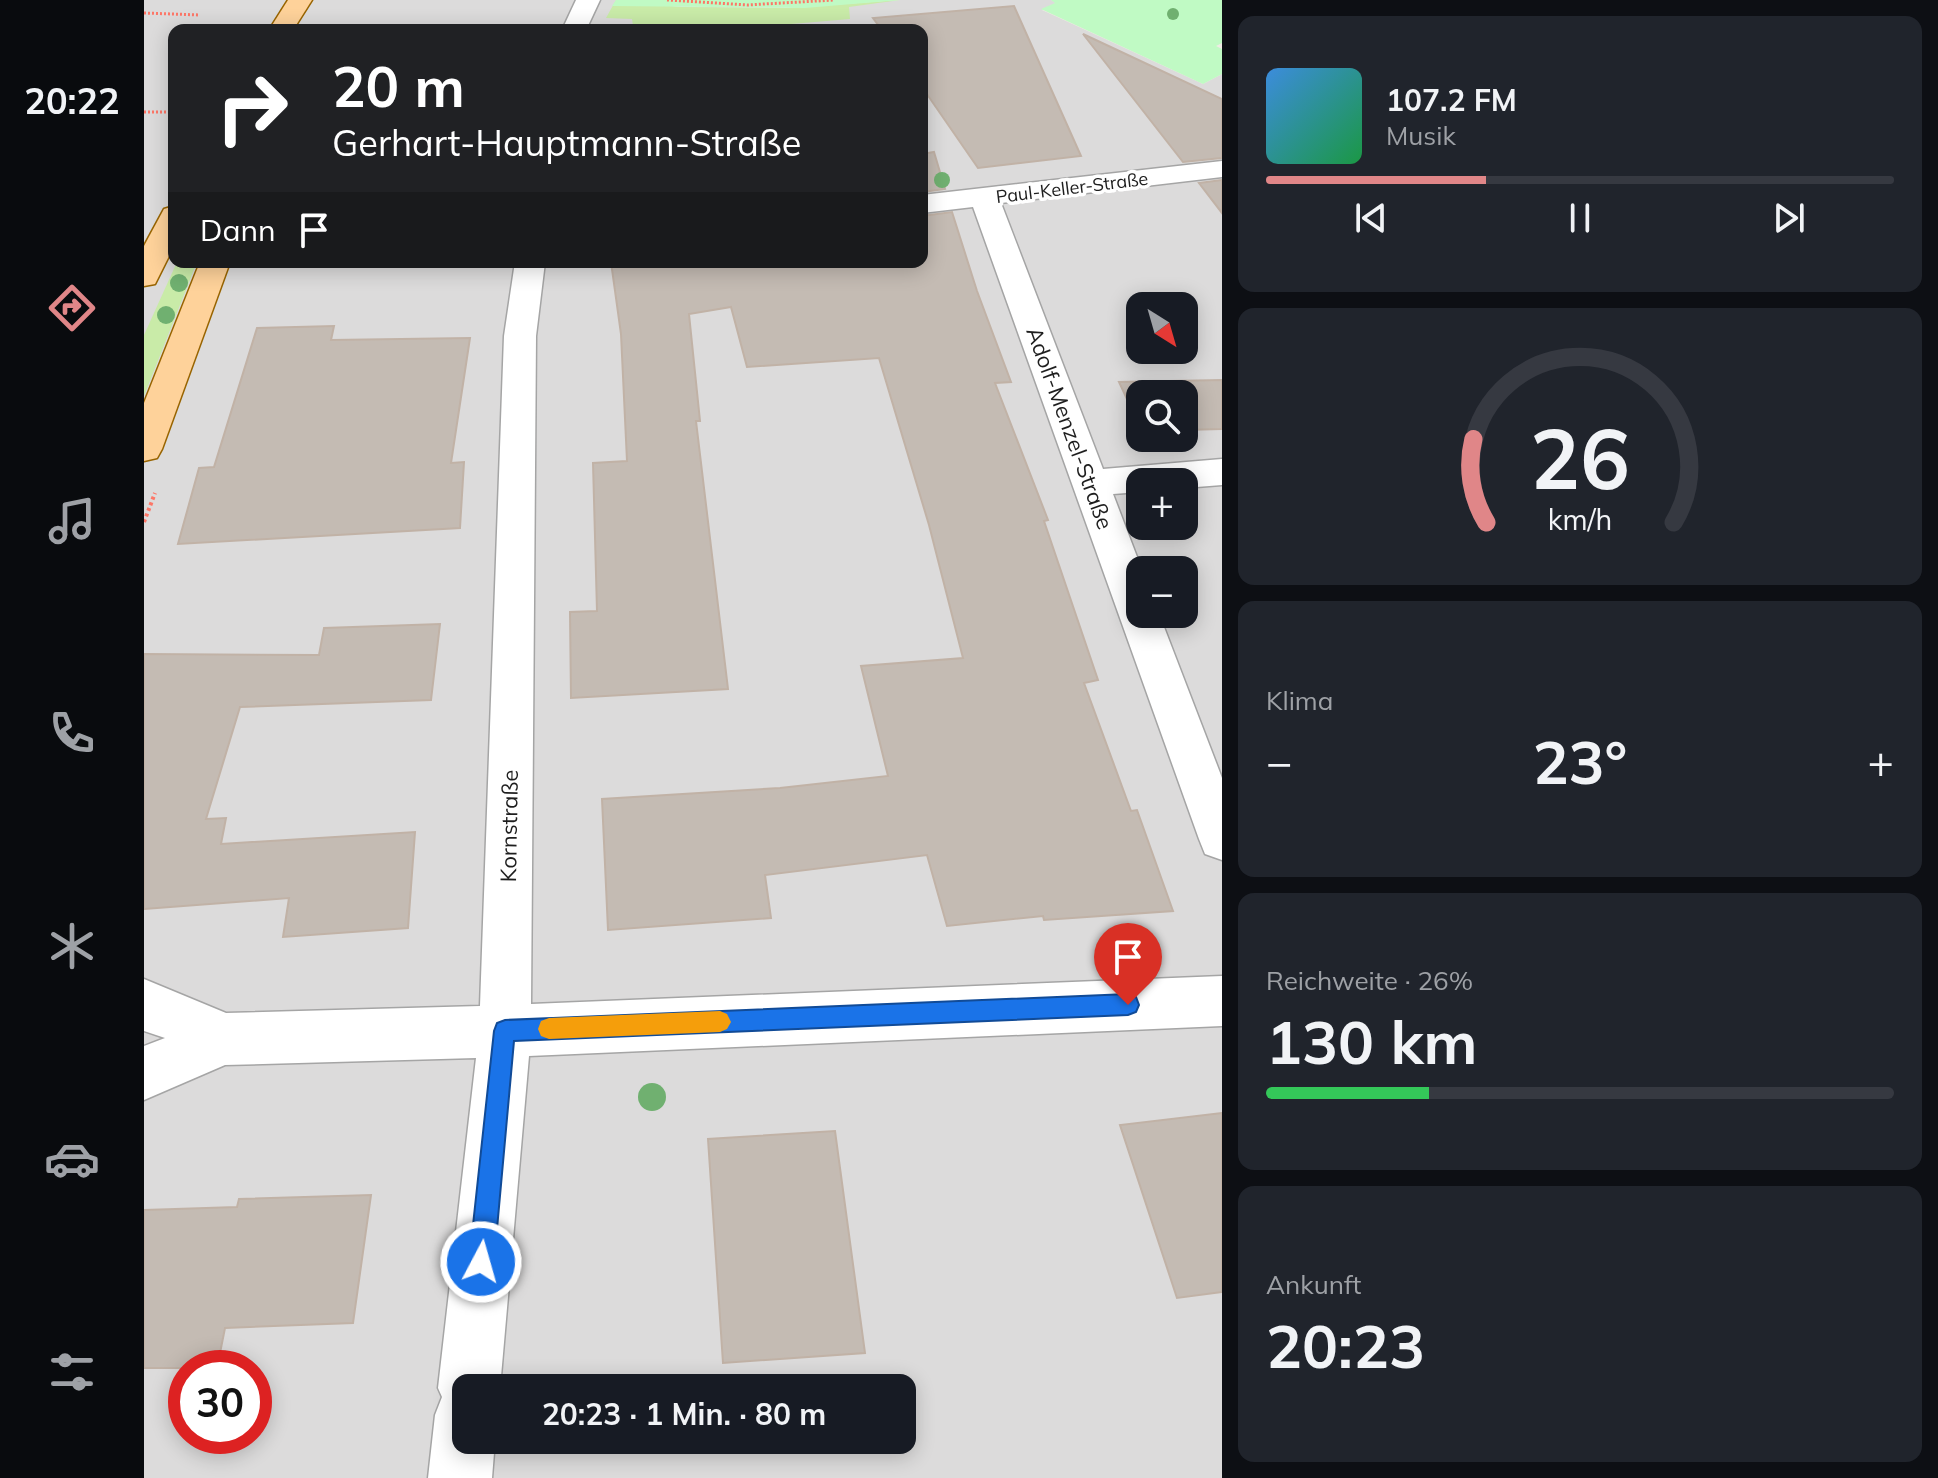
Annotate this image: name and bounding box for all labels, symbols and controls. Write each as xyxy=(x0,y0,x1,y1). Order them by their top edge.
text: 20 m xyxy=(332,51,465,121)
icon: right xyxy=(200,56,304,160)
text: 20:22 xyxy=(24,78,120,123)
text: 107.2 FM xyxy=(1386,81,1517,119)
text: Musik xyxy=(1386,119,1456,152)
text: Gerhart-Hauptmann-Straße xyxy=(332,120,801,165)
street label: Paul-Keller-Straße xyxy=(994,167,1149,208)
icon: previous xyxy=(1349,196,1393,240)
icon: pause xyxy=(1558,196,1602,240)
icon: next xyxy=(1767,196,1811,240)
icon: arrive xyxy=(292,208,336,252)
text: Dann xyxy=(200,211,276,249)
icon: directions xyxy=(44,280,100,336)
north arrow xyxy=(1126,292,1198,364)
map controls xyxy=(1126,292,1198,628)
street label: Adolf-Menzel-Straße xyxy=(1020,323,1120,533)
button: search xyxy=(1126,380,1198,452)
text: 26 xyxy=(1530,404,1630,509)
button: + xyxy=(1126,468,1198,540)
icon: music xyxy=(44,493,100,549)
text: km/h xyxy=(1548,501,1612,537)
button: − xyxy=(1126,556,1198,628)
text: Klima xyxy=(1266,684,1333,717)
icon: phone xyxy=(44,705,100,761)
text: 23° xyxy=(1533,724,1627,799)
text: − xyxy=(1266,734,1292,789)
text: + xyxy=(1868,734,1894,789)
street label: Kornstraße xyxy=(494,769,524,883)
icon: climate xyxy=(44,918,100,974)
pin xyxy=(1094,923,1162,1005)
icon: arrive xyxy=(1106,935,1150,979)
text: Reichweite · 26% xyxy=(1266,964,1473,997)
text: 130 km xyxy=(1266,1004,1478,1079)
icon: car xyxy=(44,1131,100,1187)
position arrow xyxy=(439,1220,523,1304)
text: Ankunft xyxy=(1266,1268,1361,1301)
text: 20:23 xyxy=(1266,1308,1425,1383)
icon: filters xyxy=(44,1344,100,1400)
speed limit sign: 30 xyxy=(168,1350,272,1454)
text: 20:23 · 1 Min. · 80 m xyxy=(542,1395,826,1433)

